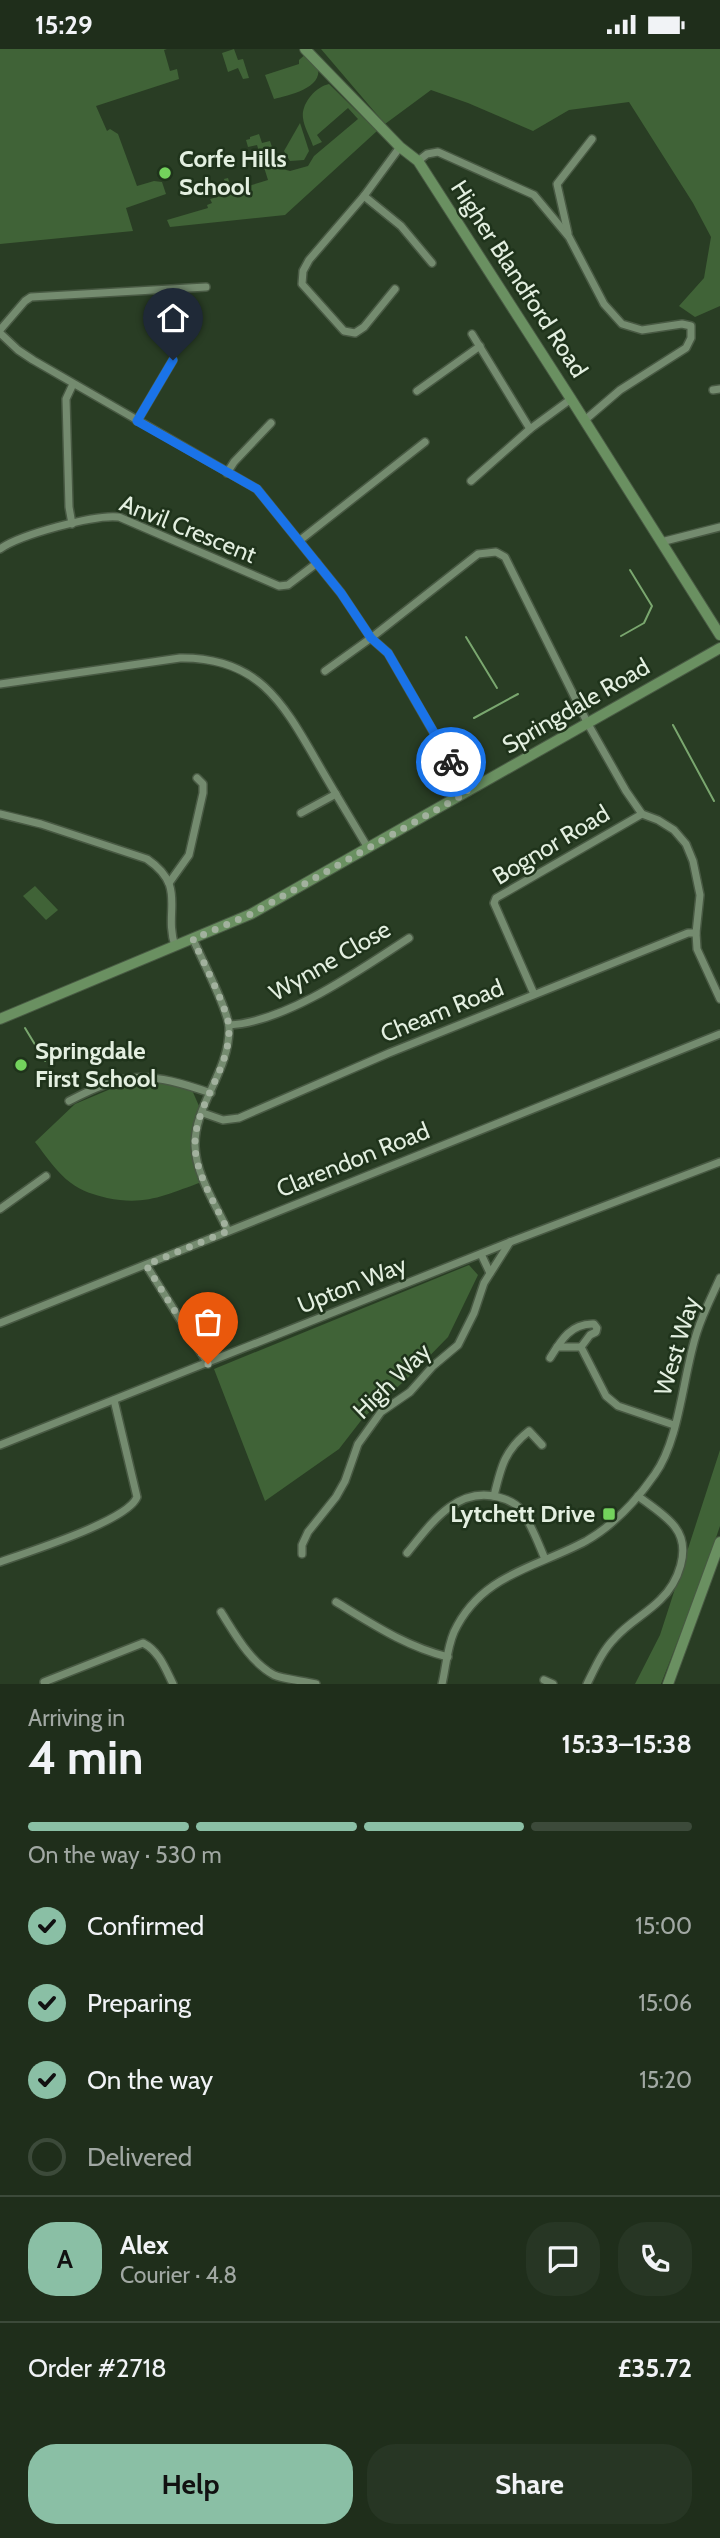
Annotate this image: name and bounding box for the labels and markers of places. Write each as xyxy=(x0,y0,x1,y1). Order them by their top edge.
place label: Corfe Hills School xyxy=(179,144,287,201)
marker: Corfe Hills School xyxy=(157,165,173,181)
pin xyxy=(143,288,203,360)
place label: Springdale First School xyxy=(35,1036,157,1093)
marker: Springdale First School xyxy=(13,1057,29,1073)
pin xyxy=(178,1292,238,1364)
place label: Lytchett Drive xyxy=(450,1499,595,1528)
marker: Lytchett Drive xyxy=(601,1506,617,1522)

